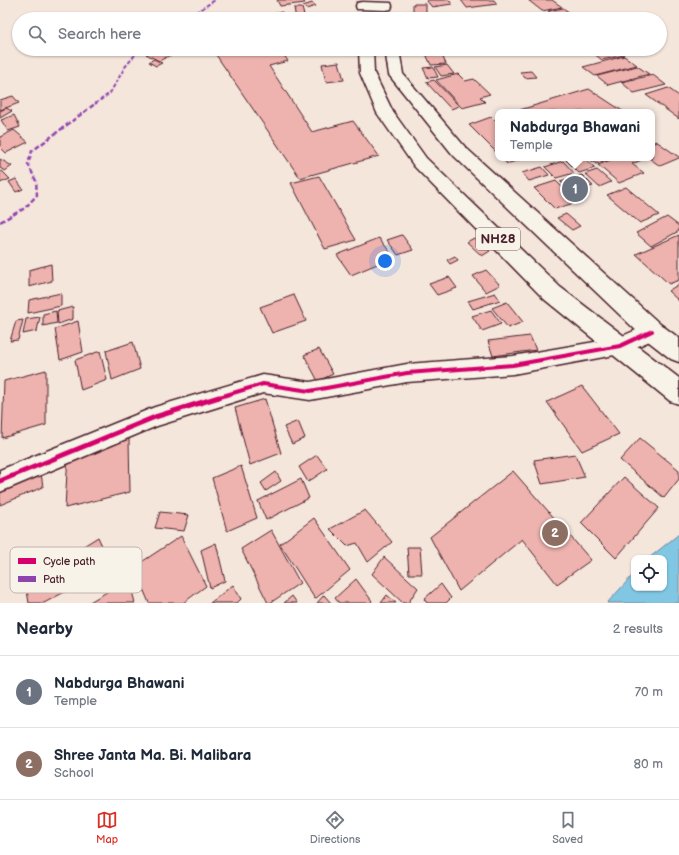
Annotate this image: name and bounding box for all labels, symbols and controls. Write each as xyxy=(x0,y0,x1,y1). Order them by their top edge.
search box xyxy=(12,12,667,56)
icon: search xyxy=(26,23,48,45)
text: Search here xyxy=(58,25,141,44)
popup xyxy=(495,109,655,161)
text: Nabdurga Bhawani xyxy=(510,118,640,137)
text: Temple xyxy=(510,137,553,153)
pin: 1 xyxy=(562,174,588,204)
road number: NH28 xyxy=(476,228,520,250)
your location xyxy=(375,251,395,271)
pin: 2 xyxy=(542,518,568,548)
legend xyxy=(10,547,142,593)
text: Cycle path xyxy=(43,555,95,568)
map controls xyxy=(631,555,667,591)
button: locate xyxy=(631,555,667,591)
text: Path xyxy=(43,573,65,586)
text: Nearby xyxy=(16,619,73,639)
text: 2 results xyxy=(613,621,663,637)
text: Nabdurga Bhawani xyxy=(54,674,184,693)
text: 1 xyxy=(26,684,32,700)
text: 70 m xyxy=(635,684,663,700)
text: Temple xyxy=(54,693,97,709)
text: Shree Janta Ma. Bi. Malibara xyxy=(54,746,251,765)
text: 2 xyxy=(25,756,33,772)
text: 80 m xyxy=(634,756,663,772)
text: School xyxy=(54,765,94,781)
tab: Map xyxy=(96,809,118,846)
tab: Directions xyxy=(310,809,360,846)
tab: Saved xyxy=(552,809,583,846)

